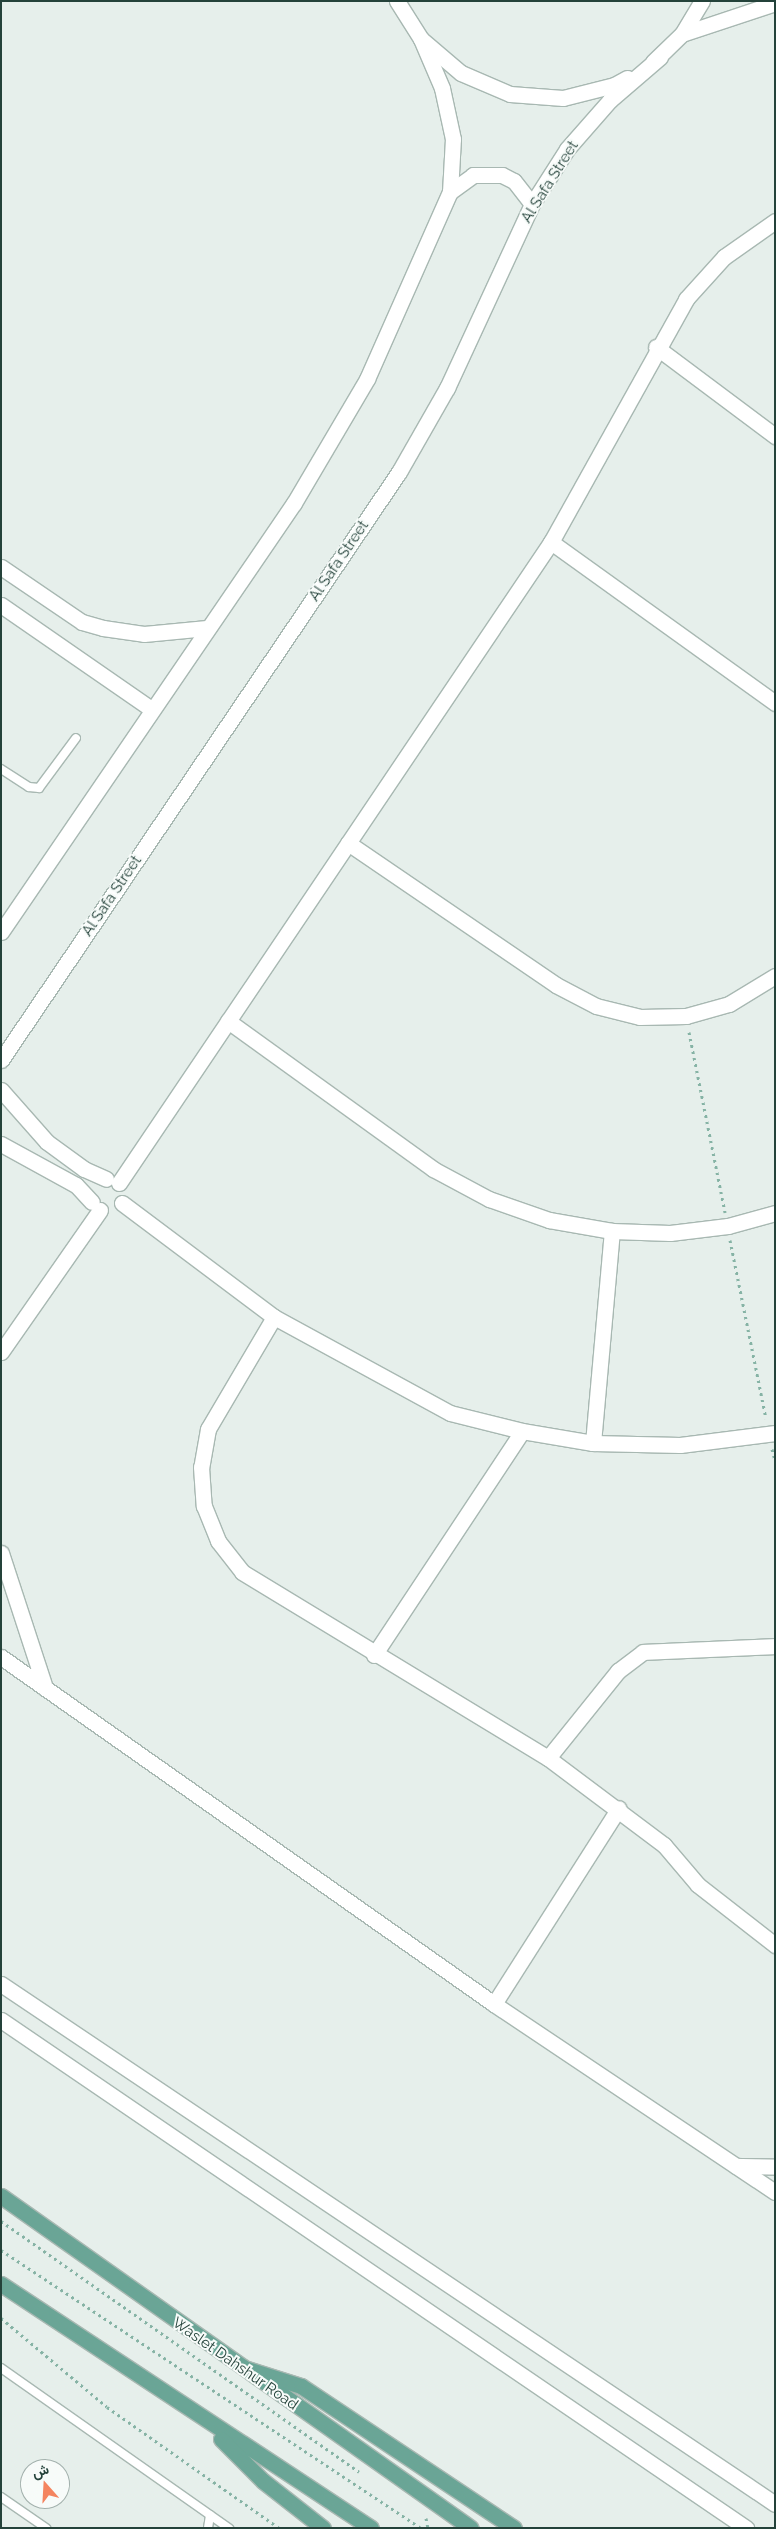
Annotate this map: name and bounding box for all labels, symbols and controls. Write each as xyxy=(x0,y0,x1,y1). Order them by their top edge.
street label: Al Safa Street xyxy=(518,137,582,227)
street label: Al Safa Street xyxy=(305,517,373,605)
street label: Al Safa Street xyxy=(78,852,146,940)
street label: Waslet Dahshur Road xyxy=(169,2314,301,2414)
north arrow xyxy=(20,2459,70,2509)
text: ش xyxy=(30,2460,51,2481)

